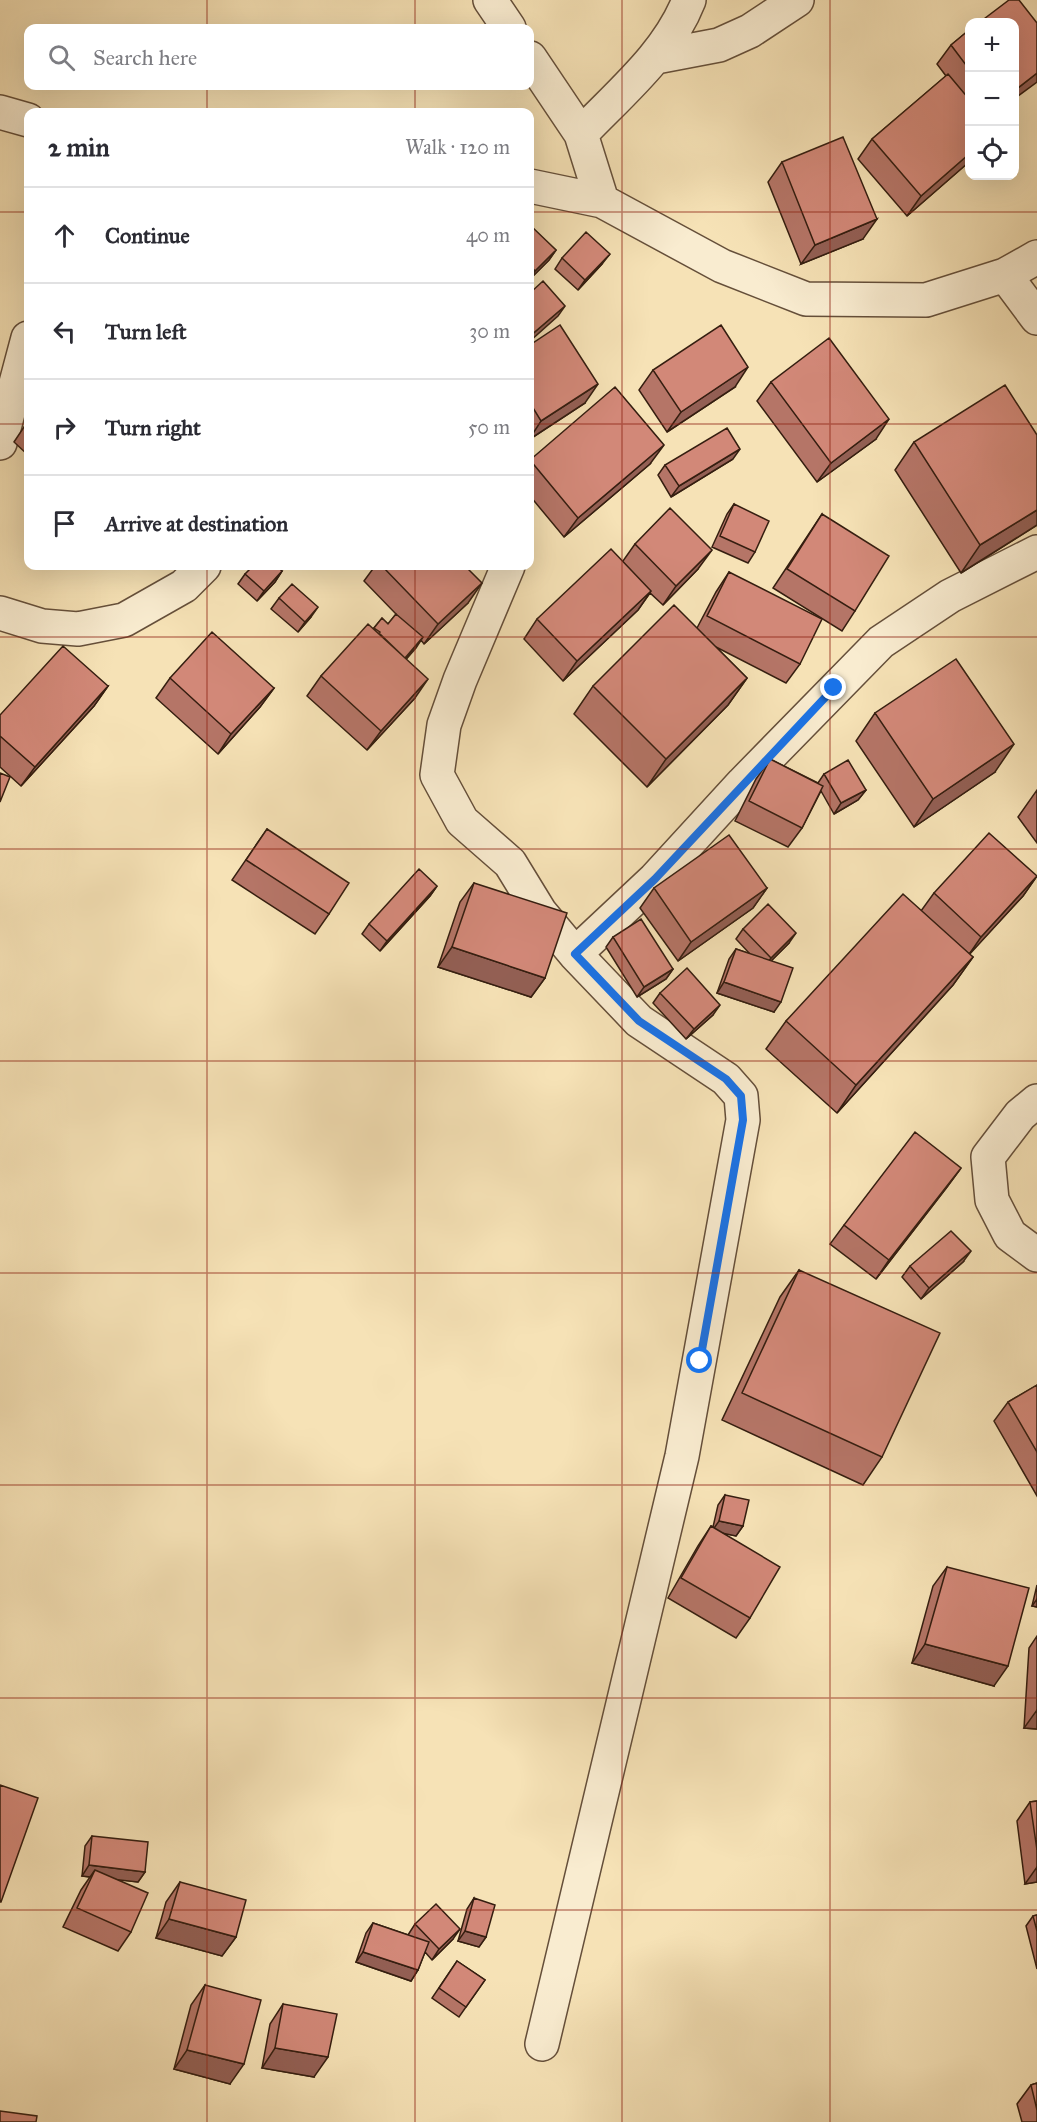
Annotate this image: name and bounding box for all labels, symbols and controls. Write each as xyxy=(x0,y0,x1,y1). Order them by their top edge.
map controls xyxy=(965,18,1019,180)
button: + xyxy=(965,18,1019,72)
search box xyxy=(24,24,534,90)
icon: search xyxy=(45,41,78,74)
text: Search here xyxy=(93,44,197,71)
button: − xyxy=(965,72,1019,126)
button: locate xyxy=(965,126,1019,180)
text: 2 min xyxy=(48,131,109,163)
text: Walk · 120 m xyxy=(405,135,510,159)
icon: ahead xyxy=(48,219,81,252)
text: Continue xyxy=(105,222,190,249)
text: 40 m xyxy=(466,223,510,247)
icon: left xyxy=(48,315,81,348)
text: Turn left xyxy=(105,318,187,345)
text: 30 m xyxy=(469,319,510,343)
icon: right xyxy=(48,411,81,444)
text: Turn right xyxy=(105,414,201,441)
text: 50 m xyxy=(468,415,510,439)
icon: arrive xyxy=(48,507,81,540)
text: Arrive at destination xyxy=(105,510,288,537)
route end xyxy=(820,674,846,700)
route start xyxy=(686,1347,712,1373)

